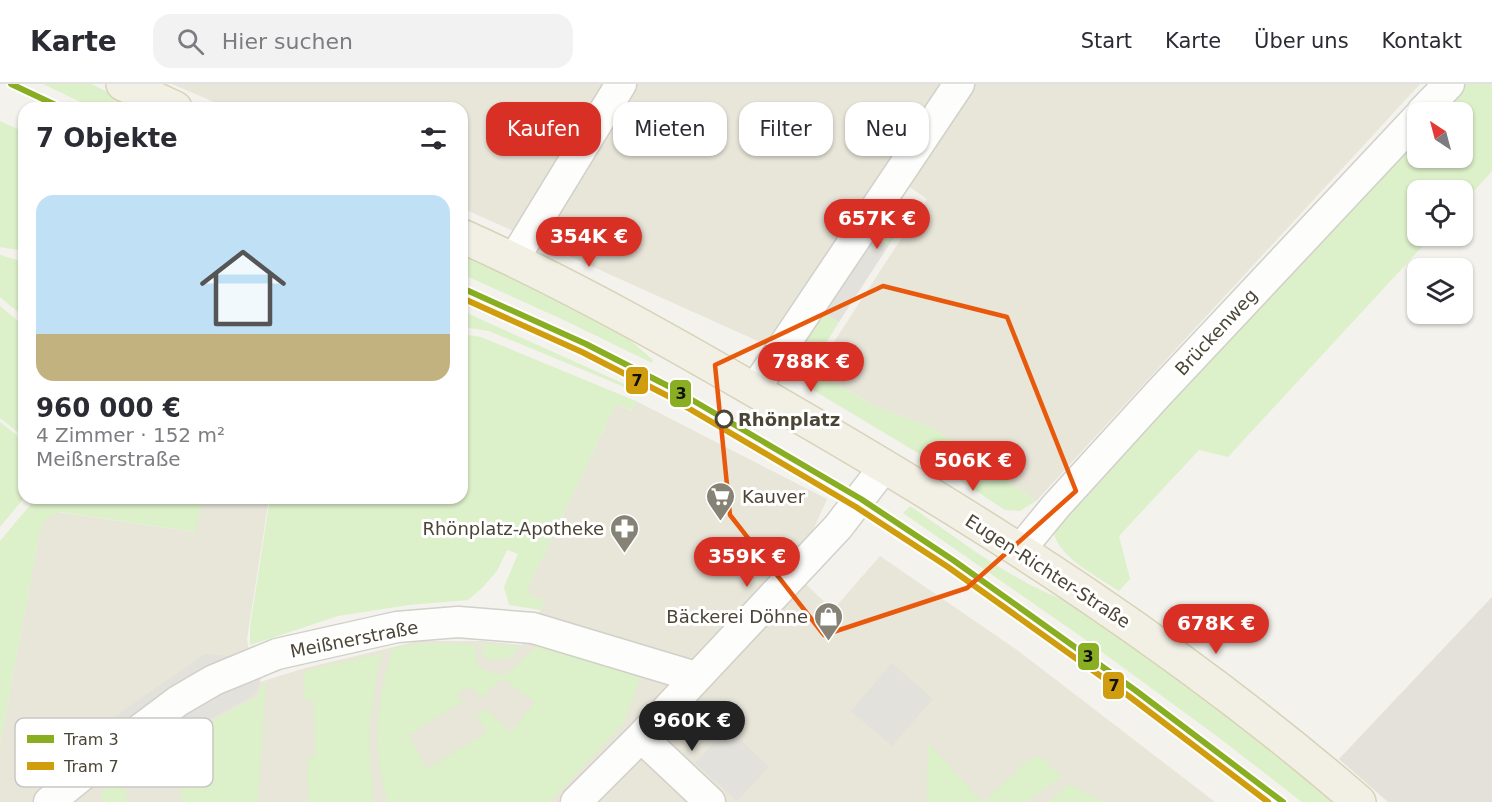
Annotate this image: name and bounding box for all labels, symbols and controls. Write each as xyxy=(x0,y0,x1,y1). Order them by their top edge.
search box xyxy=(153,14,573,68)
text: Karte xyxy=(30,25,117,58)
icon: search xyxy=(174,25,207,58)
text: Hier suchen xyxy=(222,29,353,54)
text: Start xyxy=(1081,29,1132,53)
text: Karte xyxy=(1165,29,1221,53)
text: Über uns xyxy=(1254,29,1349,53)
text: Kontakt xyxy=(1382,29,1462,53)
chip: Kaufen xyxy=(486,102,601,156)
chip: Mieten xyxy=(613,102,727,156)
chip: Filter xyxy=(739,102,833,156)
chip: Neu xyxy=(845,102,929,156)
north arrow xyxy=(1407,102,1473,168)
map controls xyxy=(1407,102,1473,324)
icon: filters xyxy=(417,122,450,155)
text: 7 Objekte xyxy=(36,123,178,153)
button: locate xyxy=(1407,180,1473,246)
pin: 657K € xyxy=(828,199,926,250)
text: 657K € xyxy=(838,206,916,230)
pin: 354K € xyxy=(540,217,638,268)
text: 354K € xyxy=(550,224,628,248)
icon: home xyxy=(189,234,297,342)
button: layers xyxy=(1407,258,1473,324)
street label: Brückenweg xyxy=(1171,284,1261,380)
pin: 788K € xyxy=(762,342,860,393)
text: 788K € xyxy=(772,349,850,373)
line badge: 7 xyxy=(625,366,649,395)
text: 7 xyxy=(631,371,643,390)
line badge: 3 xyxy=(669,379,692,408)
text: 3 xyxy=(675,384,687,403)
text: 960 000 € xyxy=(36,393,181,423)
place label: Rhönplatz xyxy=(738,409,840,430)
marker: Rhönplatz xyxy=(715,410,733,428)
text: 4 Zimmer · 152 m² xyxy=(36,423,225,447)
pin: 506K € xyxy=(924,441,1022,492)
text: Meißnerstraße xyxy=(36,447,181,471)
text: 506K € xyxy=(934,448,1012,472)
supermarket icon: Kauver xyxy=(705,480,737,522)
place label: Kauver xyxy=(742,486,806,507)
street label: Eugen-Richter-Straße xyxy=(962,510,1134,632)
pharmacy icon: Rhönplatz-Apotheke xyxy=(609,512,641,554)
place label: Rhönplatz-Apotheke xyxy=(422,518,604,539)
pin: 359K € xyxy=(698,537,796,588)
text: 359K € xyxy=(708,544,786,568)
shop icon: Bäckerei Döhne xyxy=(813,600,845,642)
pin: 678K € xyxy=(1167,604,1265,655)
place label: Bäckerei Döhne xyxy=(666,606,808,627)
text: 678K € xyxy=(1177,611,1255,635)
street label: Meißnerstraße xyxy=(288,616,420,662)
line badge: 3 xyxy=(1077,642,1100,671)
text: 3 xyxy=(1082,647,1094,666)
line badge: 7 xyxy=(1102,671,1125,700)
text: 7 xyxy=(1108,676,1120,695)
pin: 960K € xyxy=(643,701,741,752)
text: 960K € xyxy=(653,708,731,732)
legend xyxy=(15,718,213,787)
text: Tram 3 xyxy=(63,730,119,749)
text: Tram 7 xyxy=(63,757,119,776)

